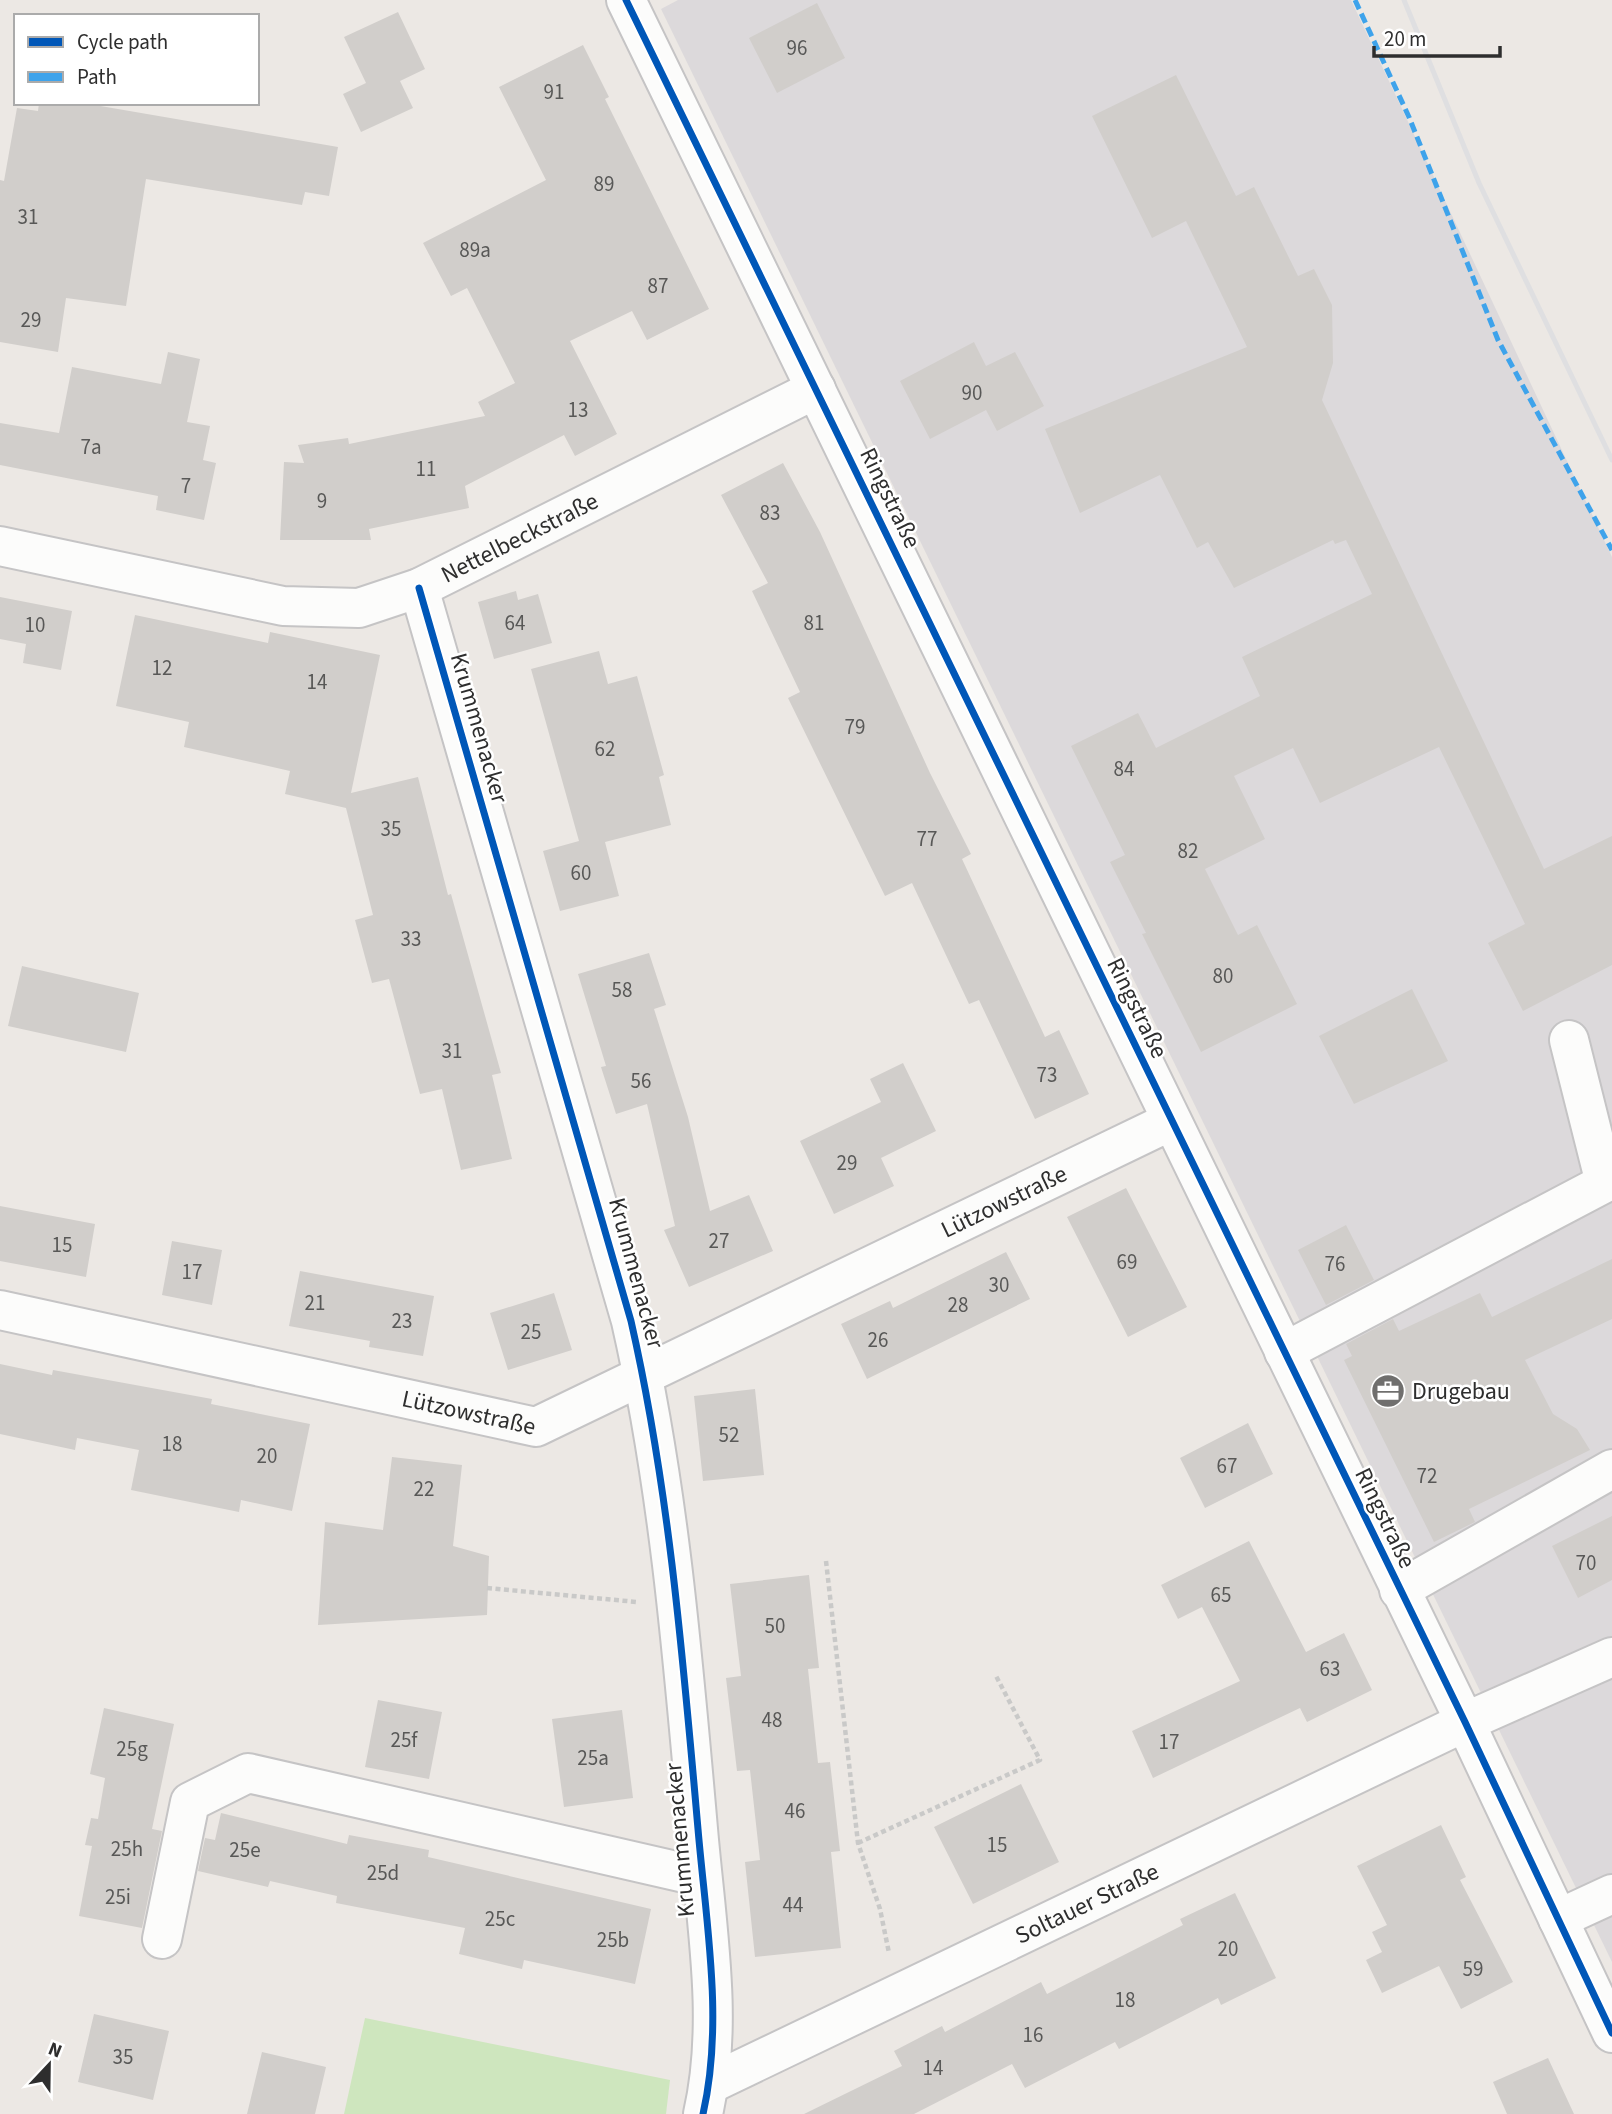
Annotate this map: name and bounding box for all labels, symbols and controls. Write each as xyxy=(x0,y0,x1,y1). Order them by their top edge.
legend xyxy=(14,14,259,105)
scale bar xyxy=(1374,14,1500,58)
text: 20 m xyxy=(1384,24,1426,54)
text: Cycle path xyxy=(77,27,168,57)
house number: 96 xyxy=(787,33,807,63)
text: Path xyxy=(77,62,117,92)
house number: 91 xyxy=(544,77,564,107)
house number: 89 xyxy=(594,169,614,199)
house number: 31 xyxy=(18,202,38,232)
house number: 89a xyxy=(459,235,491,265)
house number: 87 xyxy=(648,271,668,301)
house number: 29 xyxy=(21,305,41,335)
house number: 90 xyxy=(962,378,982,408)
house number: 13 xyxy=(568,395,588,425)
house number: 7a xyxy=(80,432,102,462)
street label: Ringstraße xyxy=(851,442,929,554)
house number: 11 xyxy=(416,454,436,484)
house number: 7 xyxy=(181,471,191,501)
street label: Nettelbeckstraße xyxy=(435,483,604,592)
house number: 9 xyxy=(317,486,327,516)
house number: 83 xyxy=(760,498,780,528)
house number: 64 xyxy=(505,608,525,638)
house number: 81 xyxy=(804,608,824,638)
house number: 10 xyxy=(25,610,45,640)
street label: Krummenacker xyxy=(441,649,517,808)
house number: 12 xyxy=(152,653,172,683)
house number: 14 xyxy=(307,667,327,697)
house number: 79 xyxy=(845,712,865,742)
house number: 62 xyxy=(595,734,615,764)
house number: 84 xyxy=(1114,754,1134,784)
house number: 35 xyxy=(381,814,401,844)
house number: 77 xyxy=(917,824,937,854)
house number: 82 xyxy=(1178,836,1198,866)
house number: 60 xyxy=(571,858,591,888)
house number: 33 xyxy=(401,924,421,954)
street label: Ringstraße xyxy=(1098,952,1176,1064)
house number: 80 xyxy=(1213,961,1233,991)
house number: 58 xyxy=(612,975,632,1005)
house number: 31 xyxy=(442,1036,462,1066)
house number: 73 xyxy=(1037,1060,1057,1090)
house number: 56 xyxy=(631,1066,651,1096)
house number: 29 xyxy=(837,1148,857,1178)
street label: Lützowstraße xyxy=(935,1156,1073,1247)
street label: Krummenacker xyxy=(599,1194,673,1353)
house number: 27 xyxy=(709,1226,729,1256)
house number: 15 xyxy=(52,1230,72,1260)
house number: 69 xyxy=(1117,1247,1137,1277)
house number: 76 xyxy=(1325,1249,1345,1279)
house number: 17 xyxy=(182,1257,202,1287)
house number: 30 xyxy=(989,1270,1009,1300)
house number: 21 xyxy=(305,1288,325,1318)
house number: 28 xyxy=(948,1290,968,1320)
house number: 23 xyxy=(392,1306,412,1336)
house number: 25 xyxy=(521,1317,541,1347)
house number: 26 xyxy=(868,1325,888,1355)
office icon: Drugebau xyxy=(1369,1372,1407,1410)
place label: Drugebau xyxy=(1412,1374,1510,1409)
street label: Lützowstraße xyxy=(399,1381,539,1444)
house number: 52 xyxy=(719,1420,739,1450)
house number: 18 xyxy=(162,1429,182,1459)
house number: 20 xyxy=(257,1441,277,1471)
house number: 67 xyxy=(1217,1451,1237,1481)
house number: 72 xyxy=(1417,1461,1437,1491)
street label: Ringstraße xyxy=(1346,1462,1424,1574)
house number: 22 xyxy=(414,1474,434,1504)
house number: 70 xyxy=(1576,1548,1596,1578)
house number: 65 xyxy=(1211,1580,1231,1610)
house number: 50 xyxy=(765,1611,785,1641)
house number: 63 xyxy=(1320,1654,1340,1684)
house number: 48 xyxy=(762,1705,782,1735)
house number: 25f xyxy=(390,1725,418,1755)
house number: 17 xyxy=(1159,1727,1179,1757)
house number: 25g xyxy=(116,1734,148,1764)
house number: 25a xyxy=(577,1743,609,1773)
street label: Krummenacker xyxy=(656,1761,704,1919)
house number: 46 xyxy=(785,1796,805,1826)
house number: 15 xyxy=(987,1830,1007,1860)
house number: 25h xyxy=(111,1834,143,1864)
house number: 25e xyxy=(229,1835,261,1865)
street label: Soltauer Straße xyxy=(1009,1854,1165,1953)
house number: 25d xyxy=(367,1858,399,1888)
house number: 25i xyxy=(105,1882,131,1912)
house number: 44 xyxy=(783,1890,803,1920)
house number: 25c xyxy=(485,1904,516,1934)
house number: 25b xyxy=(597,1925,629,1955)
house number: 20 xyxy=(1218,1934,1238,1964)
house number: 59 xyxy=(1463,1954,1483,1984)
house number: 18 xyxy=(1115,1985,1135,2015)
house number: 16 xyxy=(1023,2020,1043,2050)
north arrow xyxy=(14,2030,84,2100)
text: N xyxy=(44,2036,66,2066)
house number: 35 xyxy=(113,2042,133,2072)
house number: 14 xyxy=(923,2053,943,2083)

